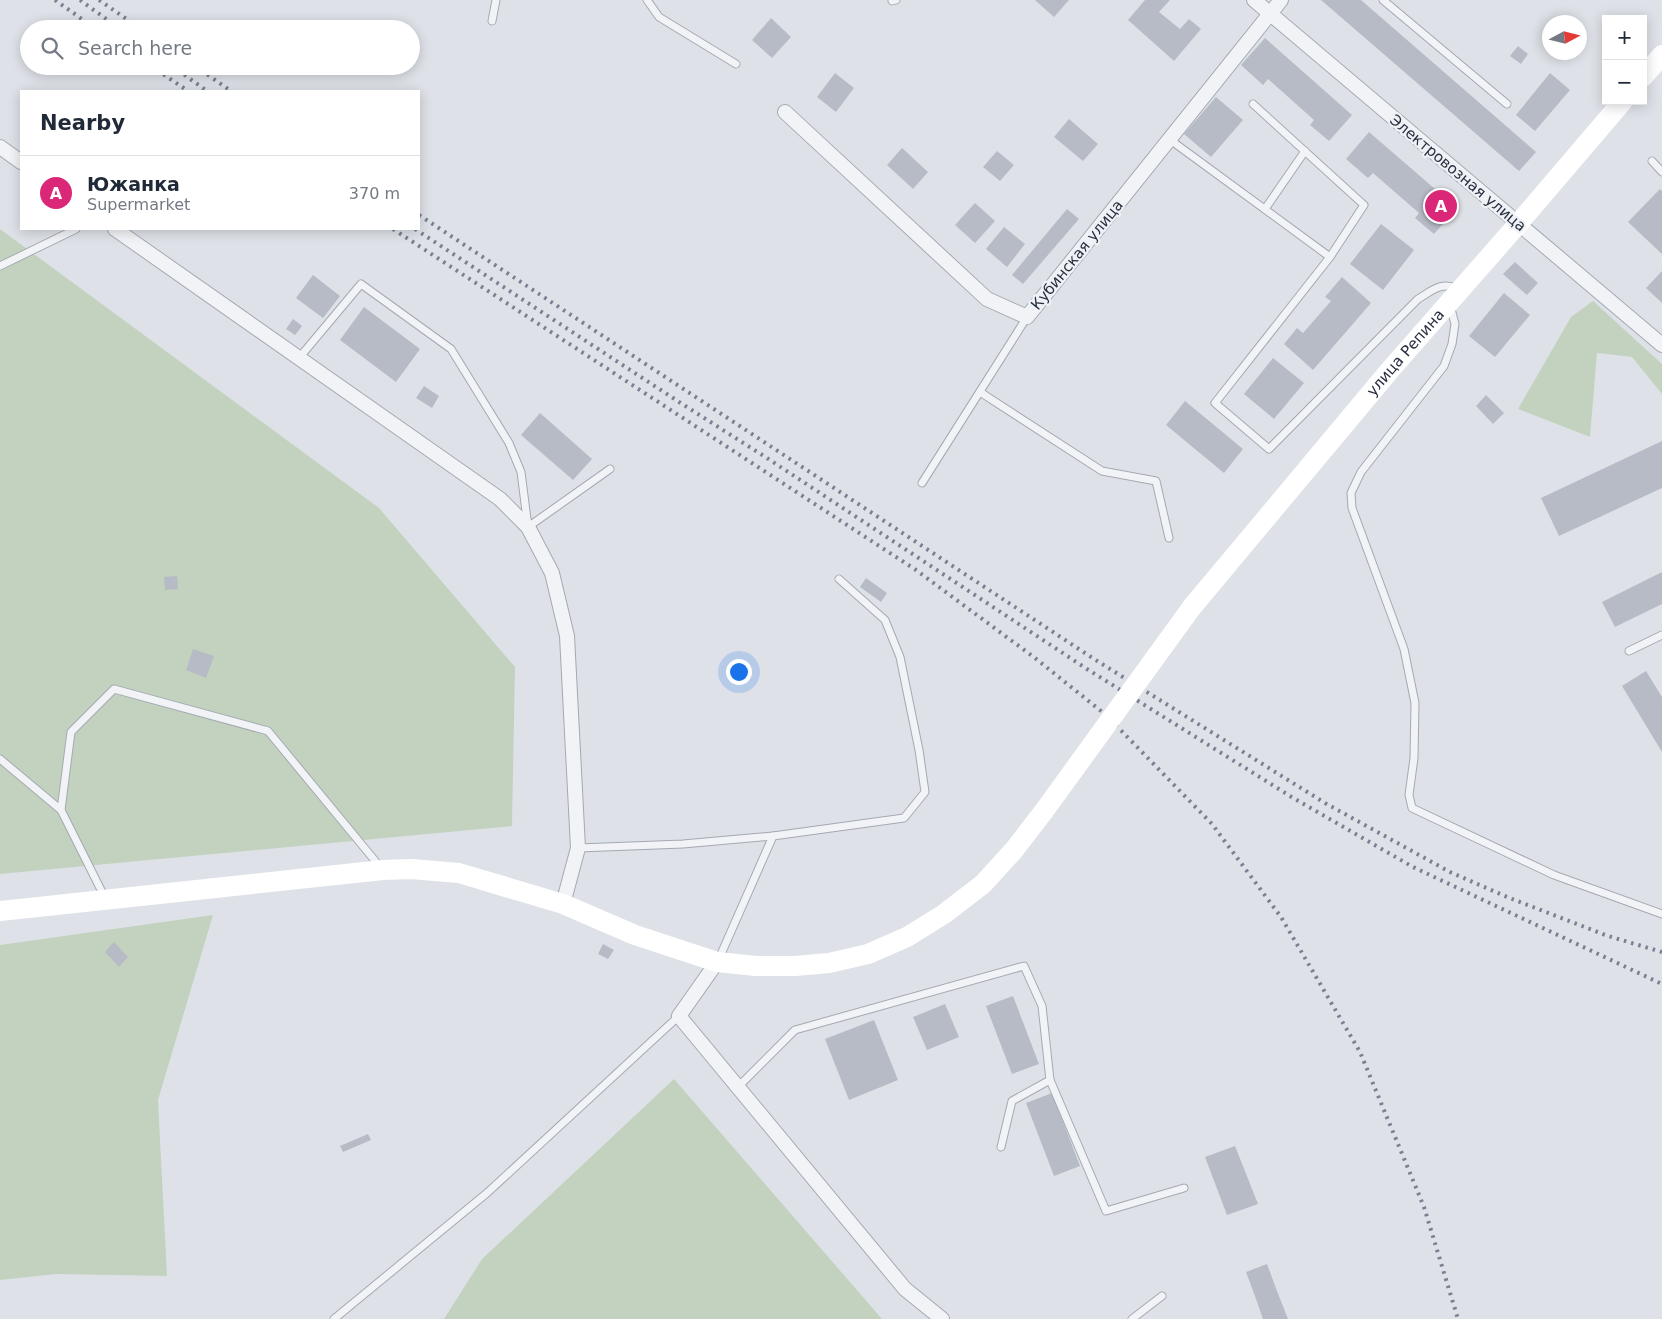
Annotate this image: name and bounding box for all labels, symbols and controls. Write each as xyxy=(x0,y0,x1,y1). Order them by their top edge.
north arrow xyxy=(1542,15,1587,60)
map controls xyxy=(1602,15,1647,105)
button: + xyxy=(1602,15,1647,60)
search box xyxy=(20,20,420,75)
icon: search xyxy=(38,34,66,62)
text: Search here xyxy=(78,37,192,59)
button: − xyxy=(1602,60,1647,105)
text: Nearby xyxy=(40,111,125,135)
street label: Электровозная улица xyxy=(1386,111,1530,235)
text: Южанка xyxy=(87,173,180,195)
text: A xyxy=(50,184,62,203)
text: 370 m xyxy=(349,184,400,203)
pin: A xyxy=(1425,187,1457,225)
text: Supermarket xyxy=(87,195,190,214)
street label: Кубинская улица xyxy=(1027,196,1127,314)
street label: улица Репина xyxy=(1363,306,1448,400)
your location xyxy=(726,659,752,685)

